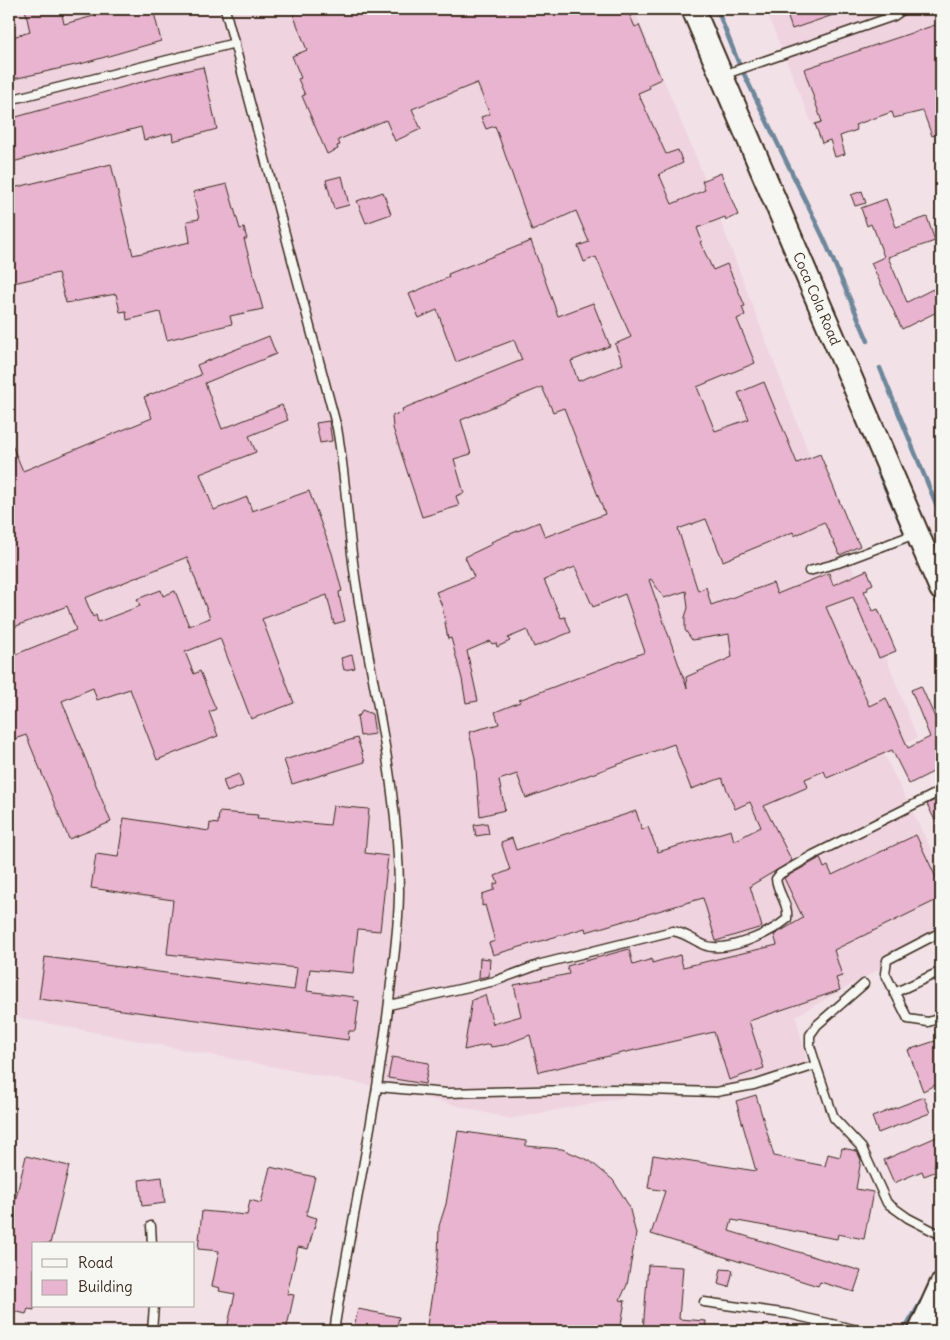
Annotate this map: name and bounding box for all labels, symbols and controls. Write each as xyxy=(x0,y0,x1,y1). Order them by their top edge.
street label: Coca Cola Road xyxy=(789,249,845,348)
legend xyxy=(32,1242,195,1308)
text: Road xyxy=(78,1253,113,1272)
text: Building xyxy=(78,1277,133,1296)

